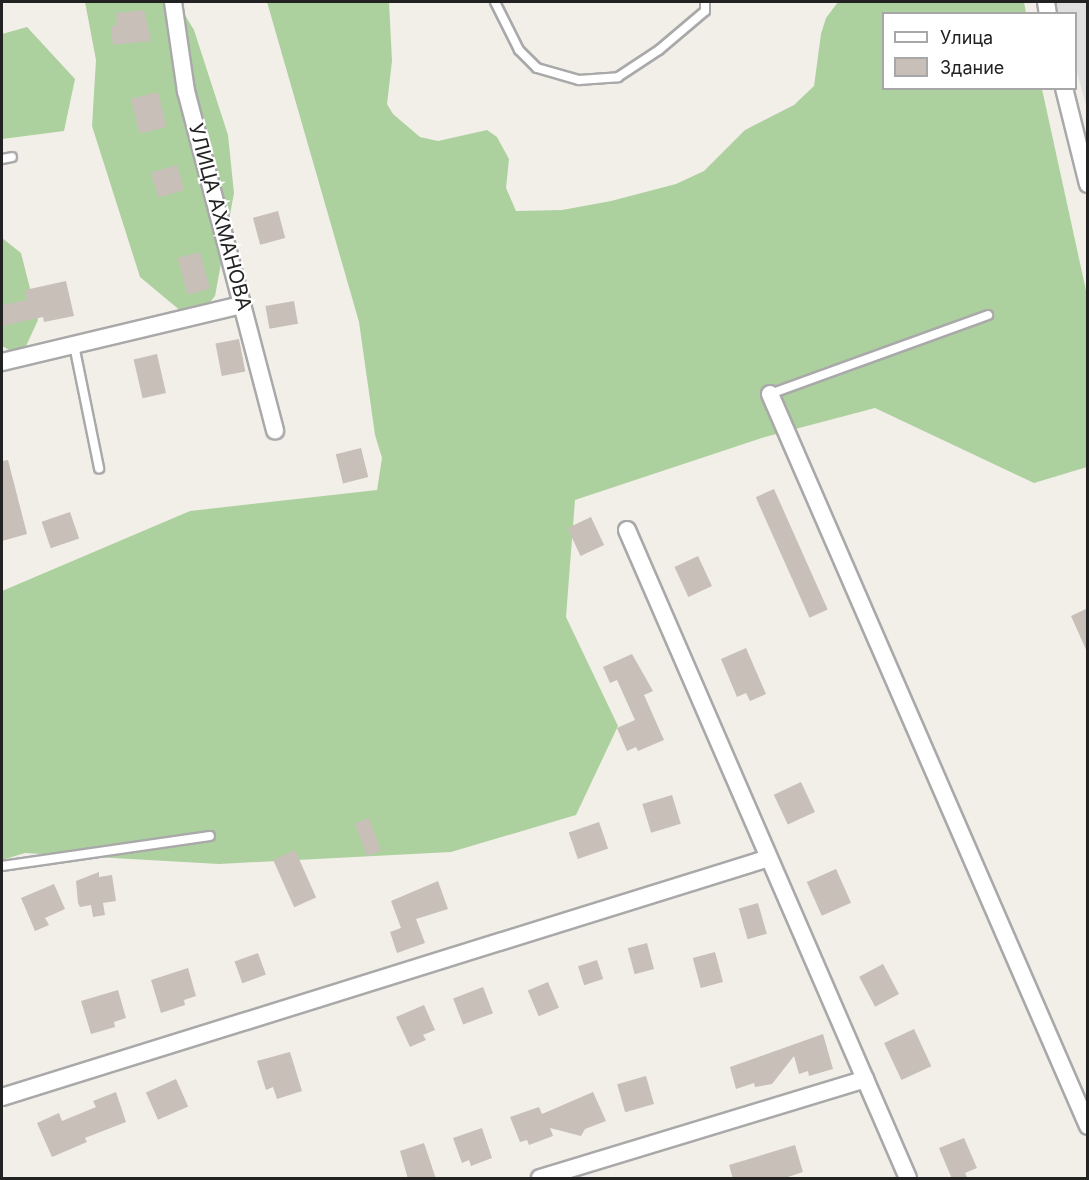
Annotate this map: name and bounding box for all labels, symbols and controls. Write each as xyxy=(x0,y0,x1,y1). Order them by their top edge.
legend xyxy=(882,12,1077,90)
text: Улица xyxy=(940,27,993,48)
text: Здание xyxy=(940,57,1004,78)
street label: УЛИЦА АХМАНОВА xyxy=(183,121,257,313)

